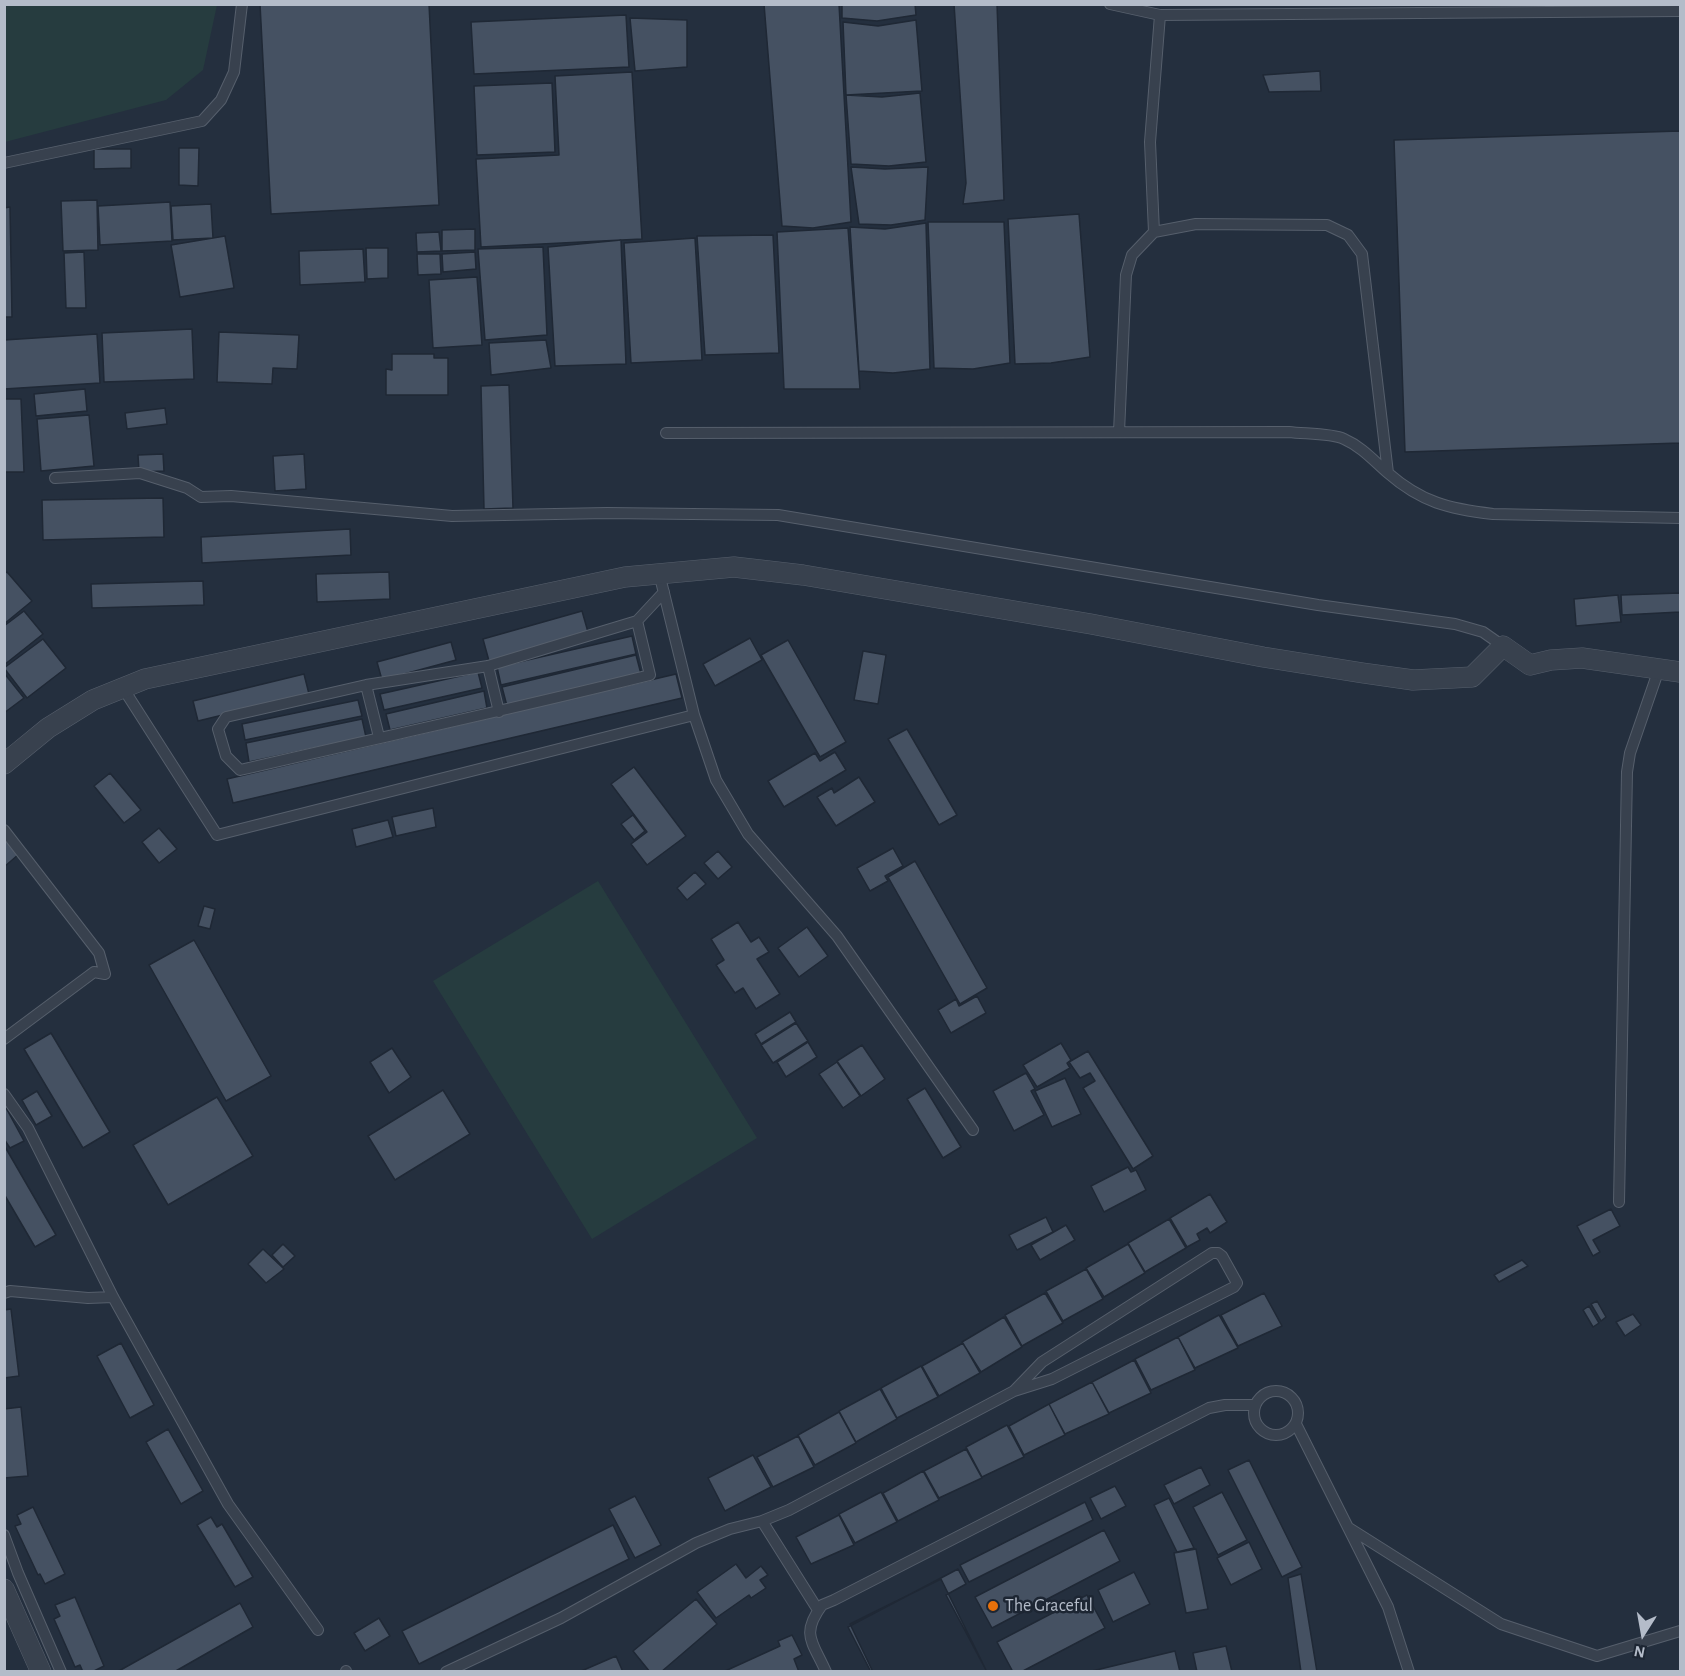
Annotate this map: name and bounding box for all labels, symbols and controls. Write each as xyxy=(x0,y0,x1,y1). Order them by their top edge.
place label: The Graceful xyxy=(1005,1595,1093,1617)
marker: The Graceful xyxy=(986,1599,1000,1613)
north arrow xyxy=(1613,1604,1673,1664)
text: N xyxy=(1633,1643,1647,1661)

